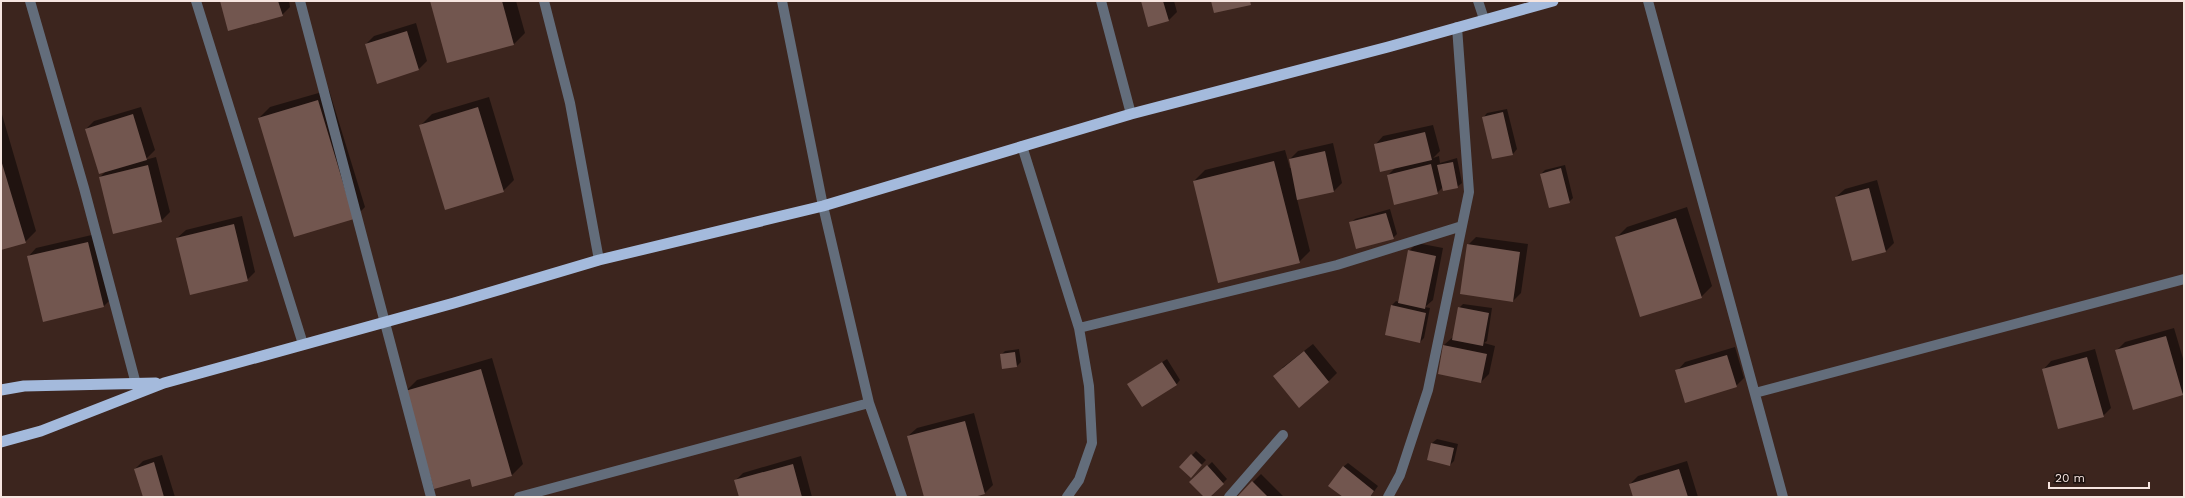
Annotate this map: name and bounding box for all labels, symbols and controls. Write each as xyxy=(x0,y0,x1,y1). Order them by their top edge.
scale bar xyxy=(2049,464,2149,490)
text: 20 m xyxy=(2055,471,2085,485)

